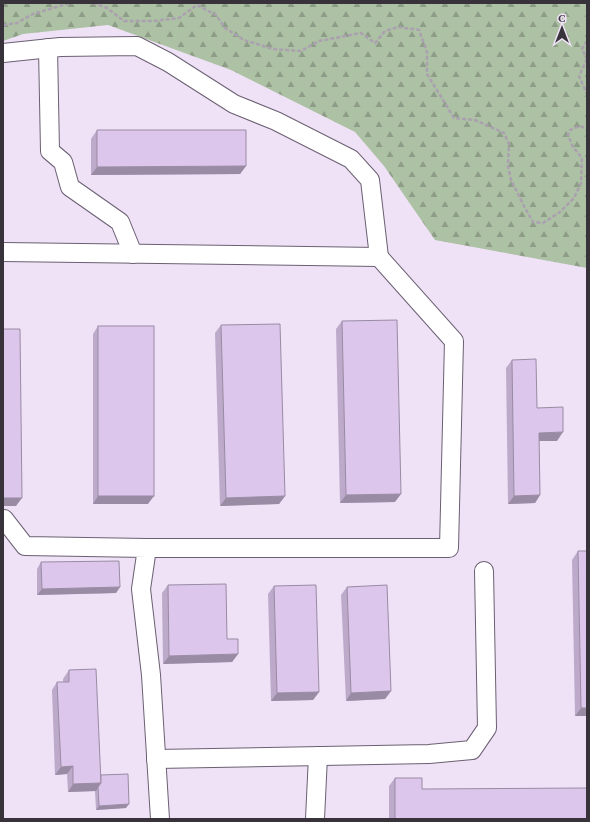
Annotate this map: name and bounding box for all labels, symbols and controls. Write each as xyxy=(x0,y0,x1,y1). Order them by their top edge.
north arrow xyxy=(542,8,582,48)
text: С xyxy=(558,10,566,27)

